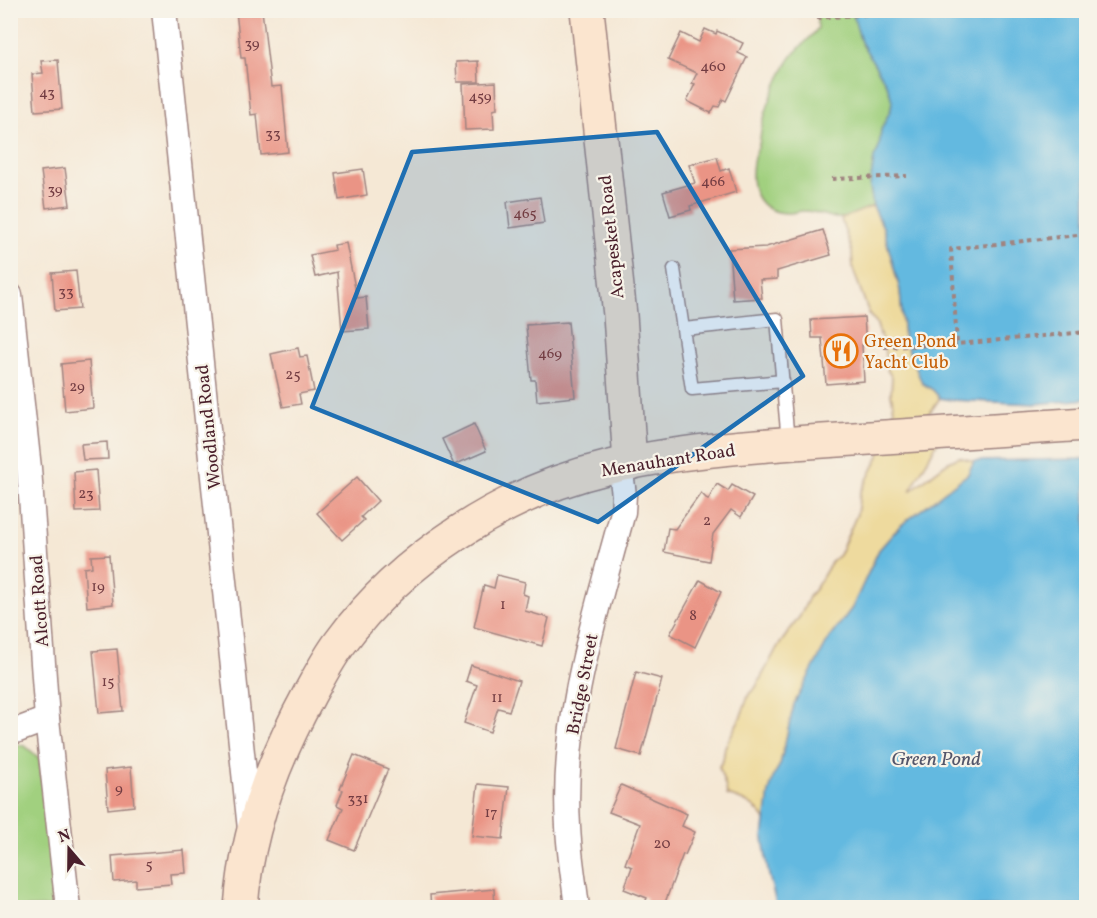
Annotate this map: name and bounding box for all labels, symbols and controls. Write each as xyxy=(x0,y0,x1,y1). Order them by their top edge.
house number: 39 xyxy=(244,34,260,55)
house number: 460 xyxy=(700,57,726,78)
house number: 43 xyxy=(39,83,55,104)
house number: 459 xyxy=(468,87,492,108)
house number: 33 xyxy=(265,124,281,145)
house number: 466 xyxy=(701,172,725,193)
street label: Acapesket Road xyxy=(594,174,631,300)
house number: 39 xyxy=(47,180,63,201)
house number: 465 xyxy=(513,204,537,225)
house number: 33 xyxy=(58,282,74,303)
place label: Green Pond Yacht Club xyxy=(864,330,957,376)
restaurant icon: Green Pond Yacht Club xyxy=(823,333,859,369)
house number: 469 xyxy=(538,344,562,365)
street label: Woodland Road xyxy=(191,363,228,491)
house number: 25 xyxy=(285,365,301,386)
house number: 29 xyxy=(69,377,85,398)
street label: Menauhant Road xyxy=(599,439,737,484)
house number: 23 xyxy=(78,484,94,505)
house number: 2 xyxy=(703,511,711,532)
street label: Alcott Road xyxy=(25,554,56,648)
house number: 19 xyxy=(91,577,105,598)
house number: 1 xyxy=(500,595,506,616)
house number: 8 xyxy=(689,606,697,627)
street label: Bridge Street xyxy=(561,631,606,737)
house number: 15 xyxy=(101,672,115,693)
house number: 11 xyxy=(491,688,503,709)
water label: Green Pond xyxy=(891,746,981,774)
house number: 9 xyxy=(115,779,123,800)
house number: 331 xyxy=(347,789,369,810)
house number: 17 xyxy=(484,803,498,824)
north arrow xyxy=(39,819,99,879)
text: N xyxy=(55,824,74,849)
house number: 20 xyxy=(654,834,670,855)
house number: 5 xyxy=(145,855,153,876)

